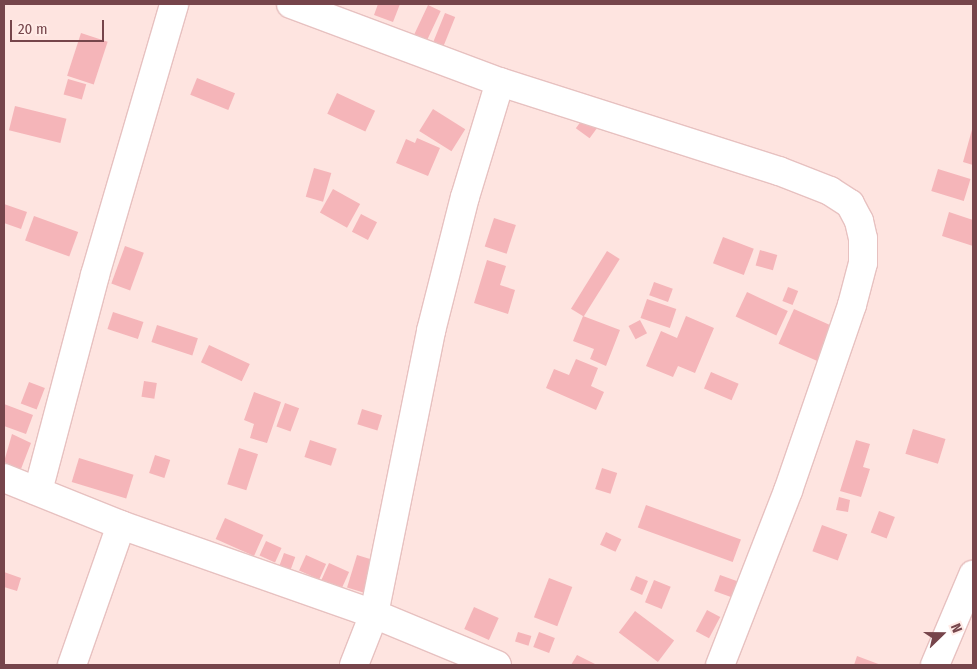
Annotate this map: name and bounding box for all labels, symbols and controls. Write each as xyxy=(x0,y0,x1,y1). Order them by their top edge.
scale bar xyxy=(12,10,106,42)
text: 20 m xyxy=(18,20,48,38)
north arrow xyxy=(917,609,967,659)
text: N xyxy=(947,621,966,635)

